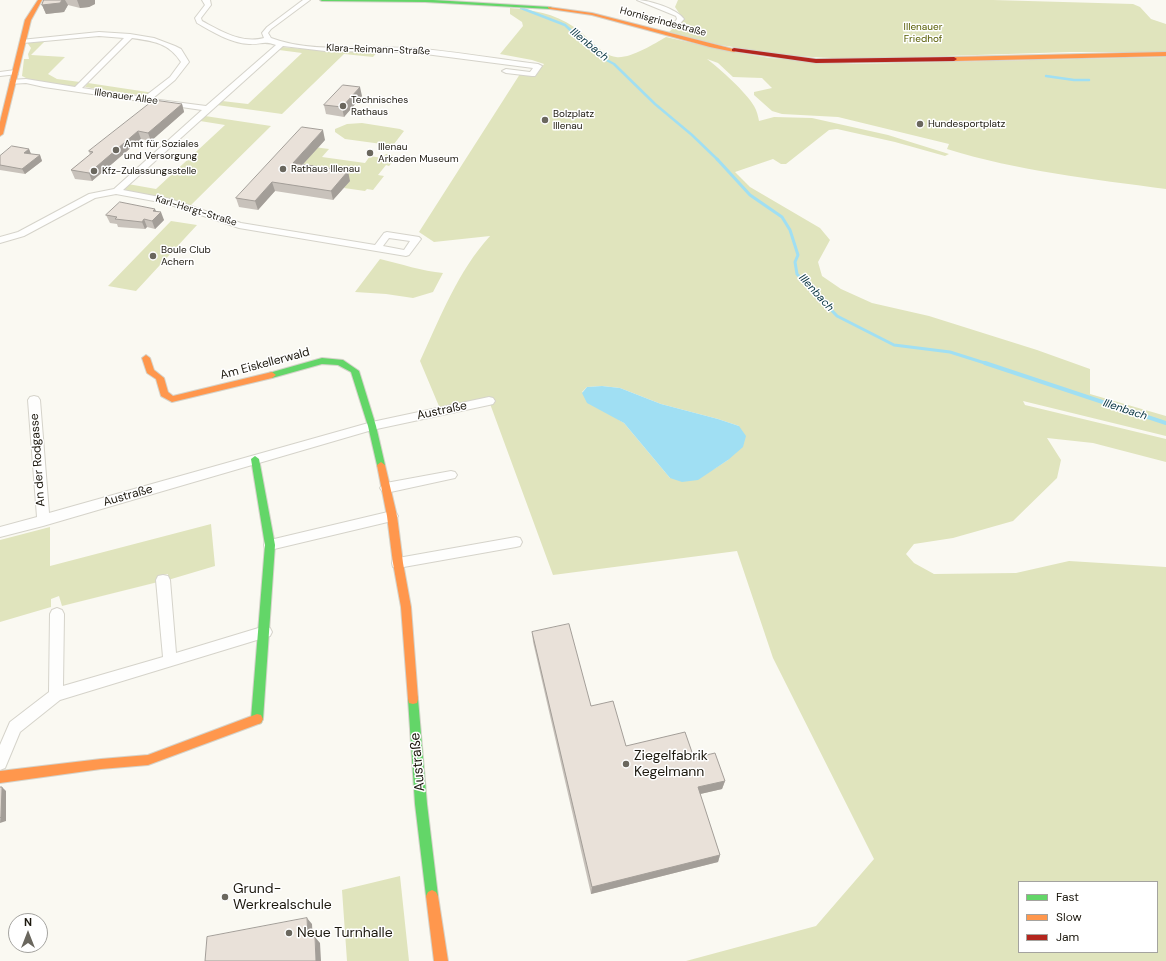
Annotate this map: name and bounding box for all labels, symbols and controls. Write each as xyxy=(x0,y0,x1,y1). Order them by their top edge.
street label: Hornisgrindestraße xyxy=(618,5,708,39)
park label: Illenauer Friedhof xyxy=(904,21,942,44)
water label: Illenbach xyxy=(567,26,611,64)
street label: Klara-Reimann-Straße xyxy=(326,42,430,58)
street label: Illenauer Allee xyxy=(94,87,158,107)
place label: Technisches Rathaus xyxy=(351,94,408,118)
marker: Technisches Rathaus xyxy=(338,101,348,111)
place label: Bolzplatz Illenau xyxy=(553,108,594,132)
marker: Bolzplatz Illenau xyxy=(540,115,550,125)
place label: Hundesportplatz xyxy=(928,118,1005,130)
marker: Hundesportplatz xyxy=(915,119,925,129)
place label: Amt für Soziales und Versorgung xyxy=(124,138,199,162)
place label: Illenau Arkaden Museum xyxy=(378,141,459,164)
marker: Amt für Soziales und Versorgung xyxy=(111,145,121,155)
marker: Illenau Arkaden Museum xyxy=(365,148,375,158)
place label: Rathaus Illenau xyxy=(291,163,360,175)
marker: Rathaus Illenau xyxy=(278,164,288,174)
place label: Kfz-Zulassungsstelle xyxy=(102,165,197,177)
marker: Kfz-Zulassungsstelle xyxy=(89,166,99,176)
street label: Karl-Hergt-Straße xyxy=(154,193,238,229)
place label: Boule Club Achern xyxy=(161,244,211,268)
marker: Boule Club Achern xyxy=(148,251,158,261)
water label: Illenbach xyxy=(796,272,836,314)
street label: Am Eiskellerwald xyxy=(219,345,311,383)
water label: Illenbach xyxy=(1101,397,1149,423)
street label: Austraße xyxy=(416,399,468,423)
street label: An der Rodgasse xyxy=(28,413,48,507)
street label: Austraße xyxy=(102,482,154,510)
street label: Austraße xyxy=(407,732,429,792)
place label: Ziegelfabrik Kegelmann xyxy=(634,748,708,780)
marker: Ziegelfabrik Kegelmann xyxy=(621,759,631,769)
place label: Grund- Werkrealschule xyxy=(233,881,332,914)
legend xyxy=(1018,881,1158,953)
text: Fast xyxy=(1056,889,1079,905)
marker: Grund- Werkrealschule xyxy=(220,892,230,902)
text: Slow xyxy=(1056,909,1082,925)
north arrow xyxy=(8,913,48,953)
text: N xyxy=(24,915,32,929)
place label: Neue Turnhalle xyxy=(297,925,393,941)
marker: Neue Turnhalle xyxy=(284,928,294,938)
text: Jam xyxy=(1056,929,1079,945)

